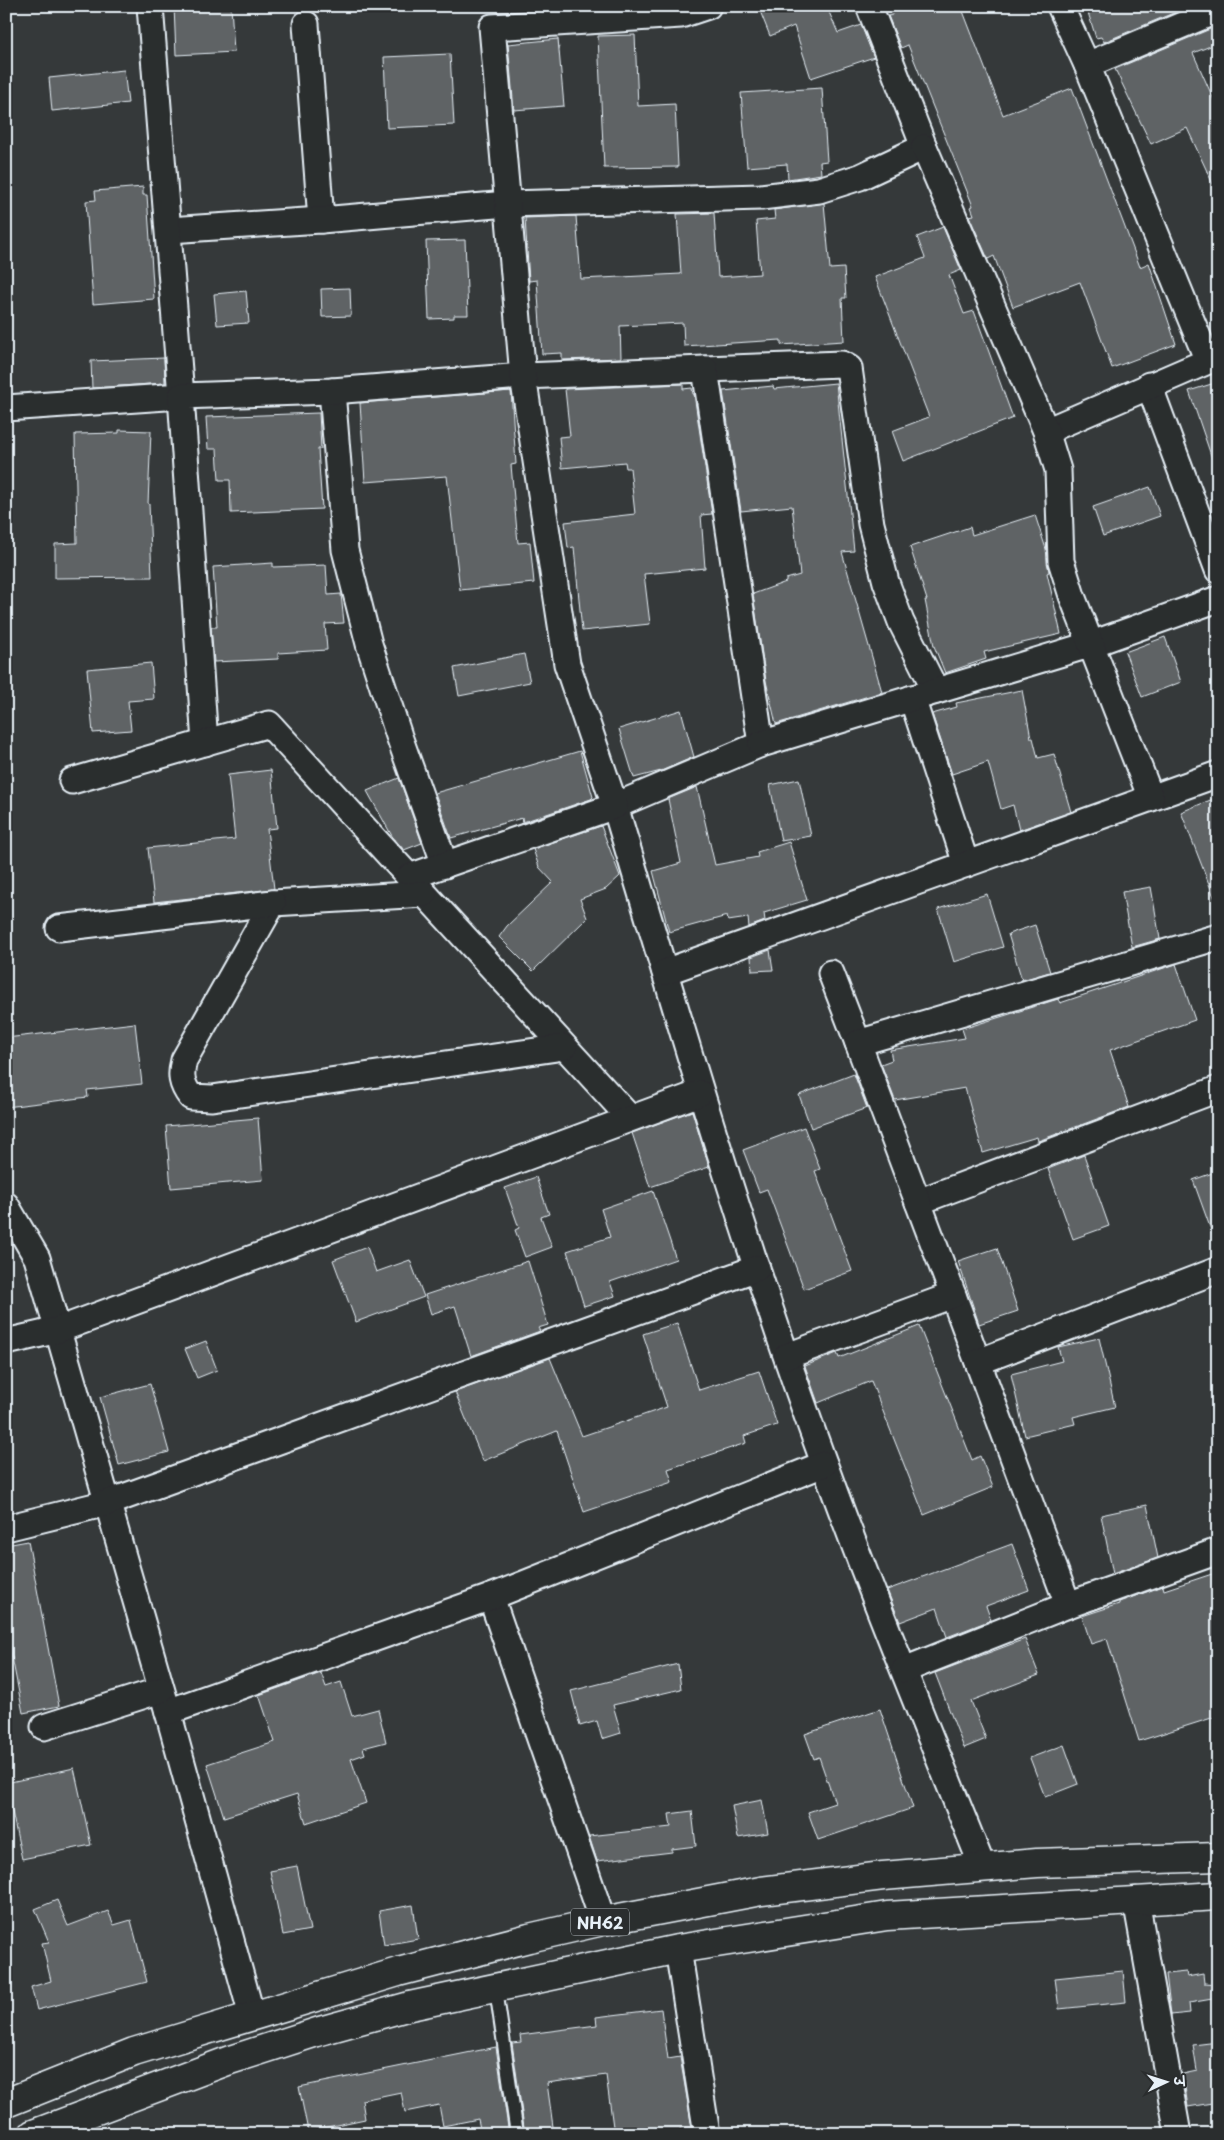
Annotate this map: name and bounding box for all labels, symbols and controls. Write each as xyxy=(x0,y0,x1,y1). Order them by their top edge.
road number: NH62 xyxy=(571,1908,629,1935)
north arrow xyxy=(1142,2058,1192,2108)
text: उ xyxy=(1169,2074,1190,2088)

